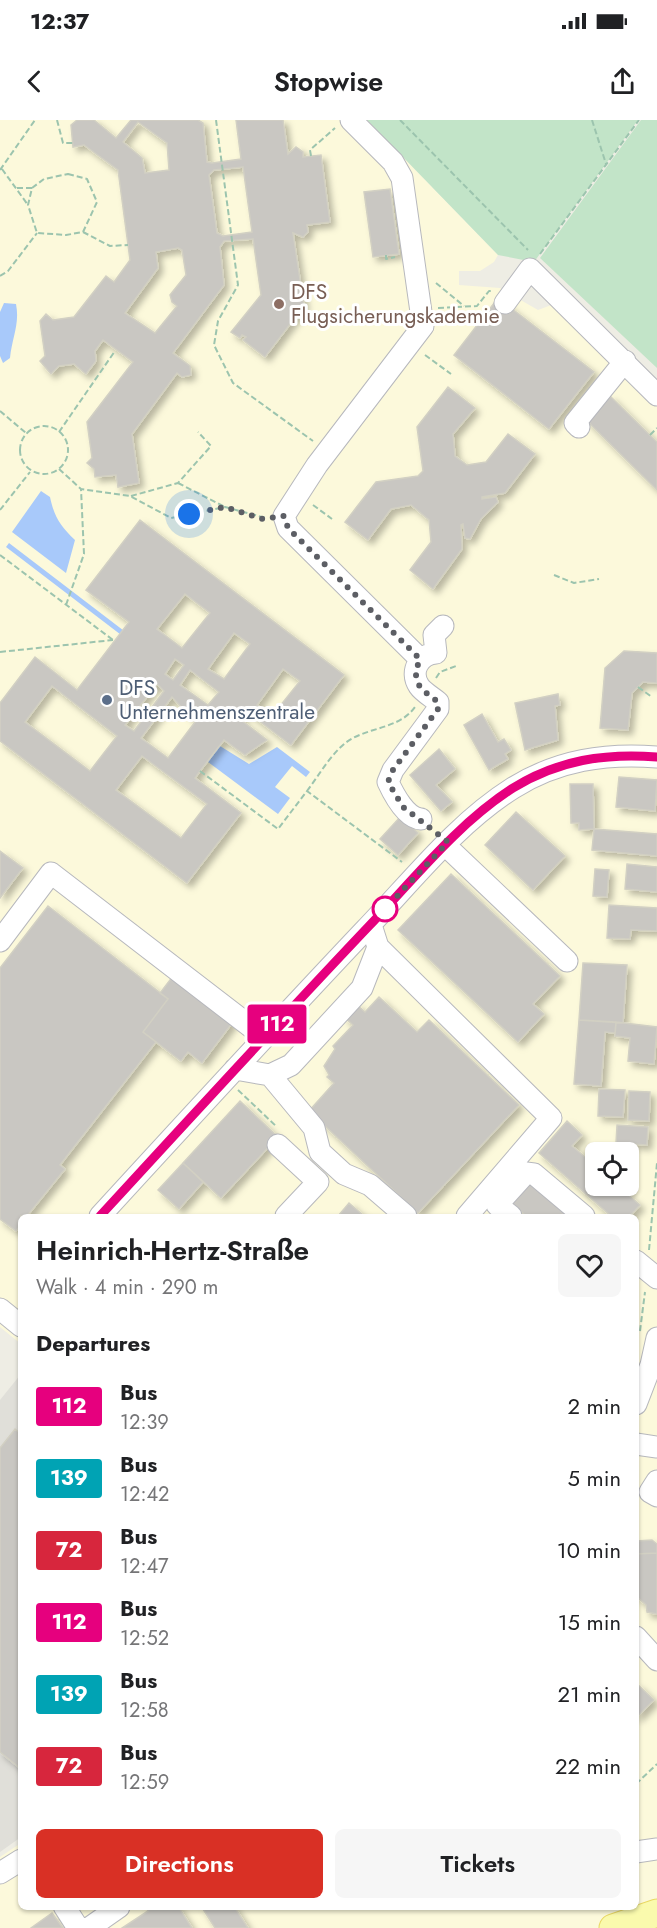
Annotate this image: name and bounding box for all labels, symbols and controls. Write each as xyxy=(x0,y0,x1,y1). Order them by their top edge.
text: 12:37 xyxy=(30,5,89,37)
text: Stopwise xyxy=(274,62,383,101)
icon: back xyxy=(18,65,51,98)
icon: share xyxy=(606,65,639,98)
place label: DFS Flugsicherungskademie xyxy=(291,277,500,331)
marker: DFS Flugsicherungskademie xyxy=(272,297,286,311)
your location xyxy=(174,499,204,529)
place label: DFS Unternehmenszentrale xyxy=(119,673,315,727)
marker: DFS Unternehmenszentrale xyxy=(100,693,114,707)
unlabelled marker xyxy=(372,896,398,922)
line badge: 112 xyxy=(242,1004,312,1044)
text: 112 xyxy=(259,1009,295,1039)
map controls xyxy=(585,1142,639,1196)
button: locate xyxy=(585,1142,639,1196)
text: Heinrich-Hertz-Straße xyxy=(36,1230,309,1271)
button: heart xyxy=(558,1234,621,1297)
text: Walk · 4 min · 290 m xyxy=(36,1273,218,1302)
text: Departures xyxy=(36,1327,150,1359)
text: Bus xyxy=(120,1376,157,1408)
text: 2 min xyxy=(567,1390,621,1422)
text: 112 xyxy=(51,1391,87,1421)
text: 12:39 xyxy=(120,1408,169,1437)
text: Bus xyxy=(120,1448,157,1480)
text: 5 min xyxy=(568,1462,621,1494)
text: 139 xyxy=(50,1463,88,1493)
text: 12:42 xyxy=(120,1480,169,1509)
text: Bus xyxy=(120,1520,157,1552)
text: 10 min xyxy=(557,1534,621,1566)
text: 72 xyxy=(56,1535,82,1565)
text: 12:47 xyxy=(120,1552,169,1581)
text: Bus xyxy=(120,1592,157,1624)
text: 15 min xyxy=(558,1606,621,1638)
text: 112 xyxy=(51,1607,87,1637)
text: 12:52 xyxy=(120,1624,169,1653)
text: Bus xyxy=(120,1664,157,1696)
text: 21 min xyxy=(558,1678,621,1710)
text: 139 xyxy=(50,1679,88,1709)
text: 12:58 xyxy=(120,1696,169,1725)
text: Bus xyxy=(120,1736,157,1768)
text: 22 min xyxy=(555,1750,621,1782)
text: 72 xyxy=(56,1751,82,1781)
text: 12:59 xyxy=(120,1768,169,1797)
button: Directions xyxy=(36,1829,323,1898)
button: Tickets xyxy=(335,1829,621,1898)

